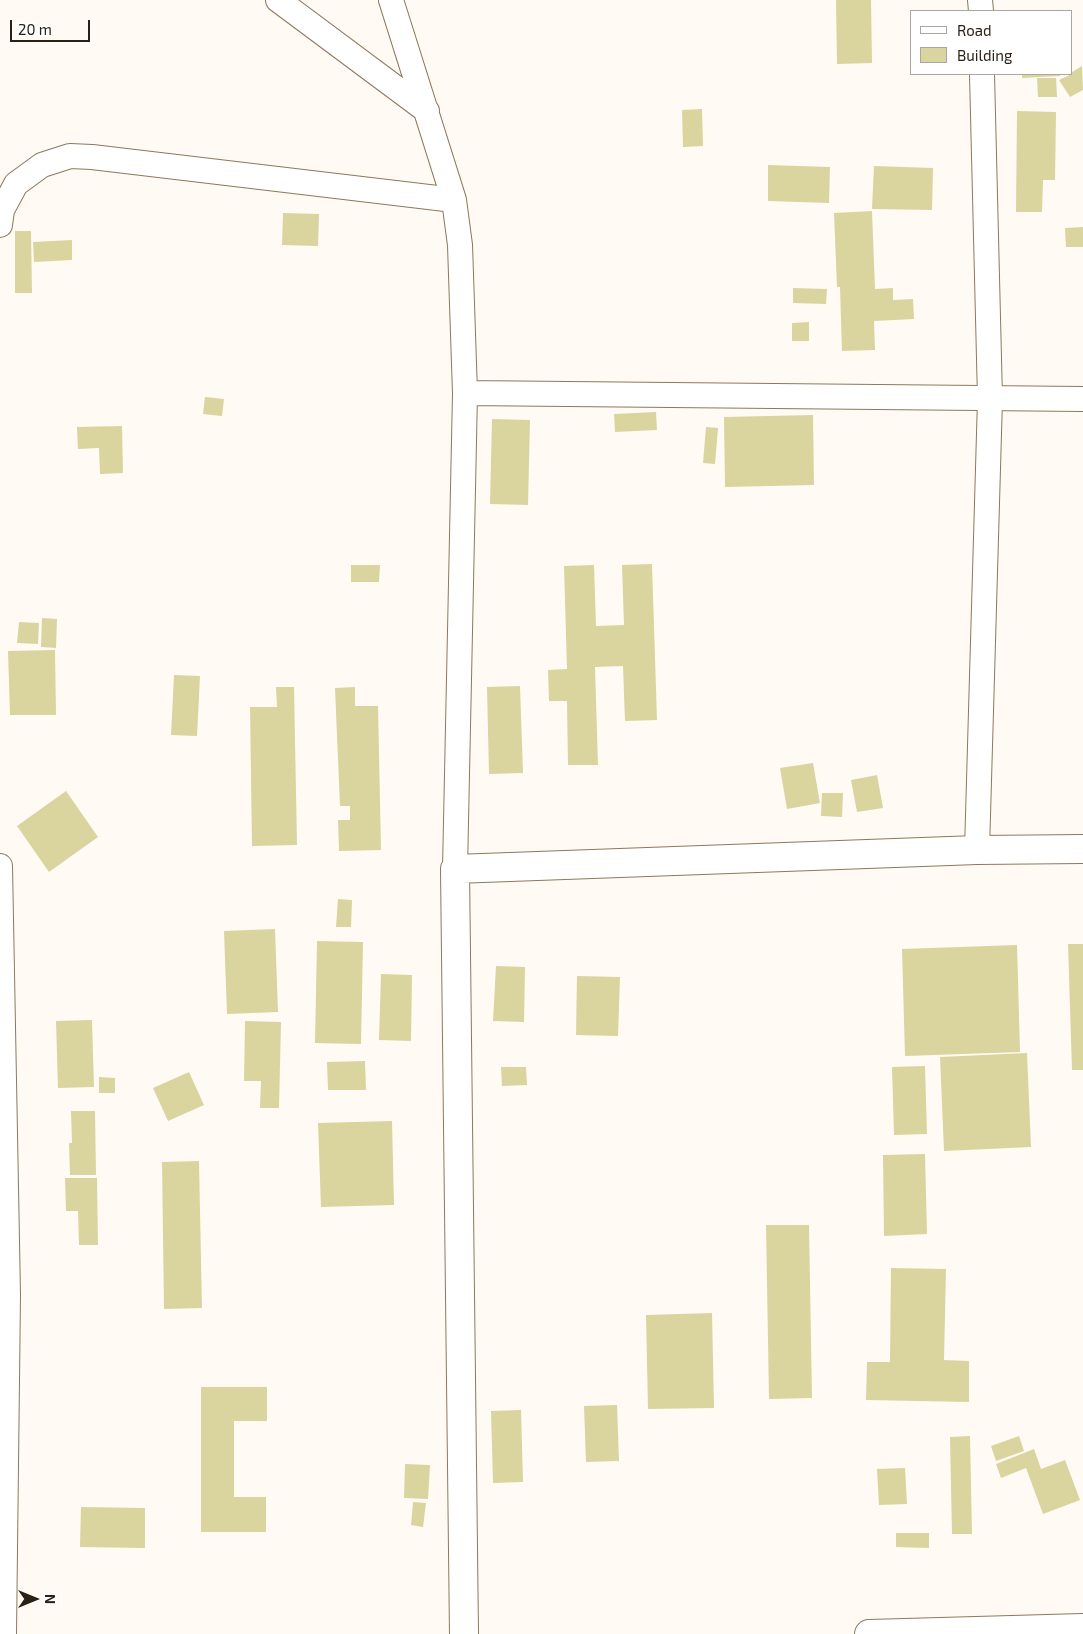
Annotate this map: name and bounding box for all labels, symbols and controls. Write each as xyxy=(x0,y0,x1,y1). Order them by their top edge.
scale bar xyxy=(12,10,92,42)
legend xyxy=(910,10,1073,75)
text: 20 m xyxy=(18,20,52,38)
text: Road xyxy=(957,21,992,39)
text: Building xyxy=(957,46,1012,64)
north arrow xyxy=(10,1574,60,1624)
text: N xyxy=(42,1594,59,1604)

